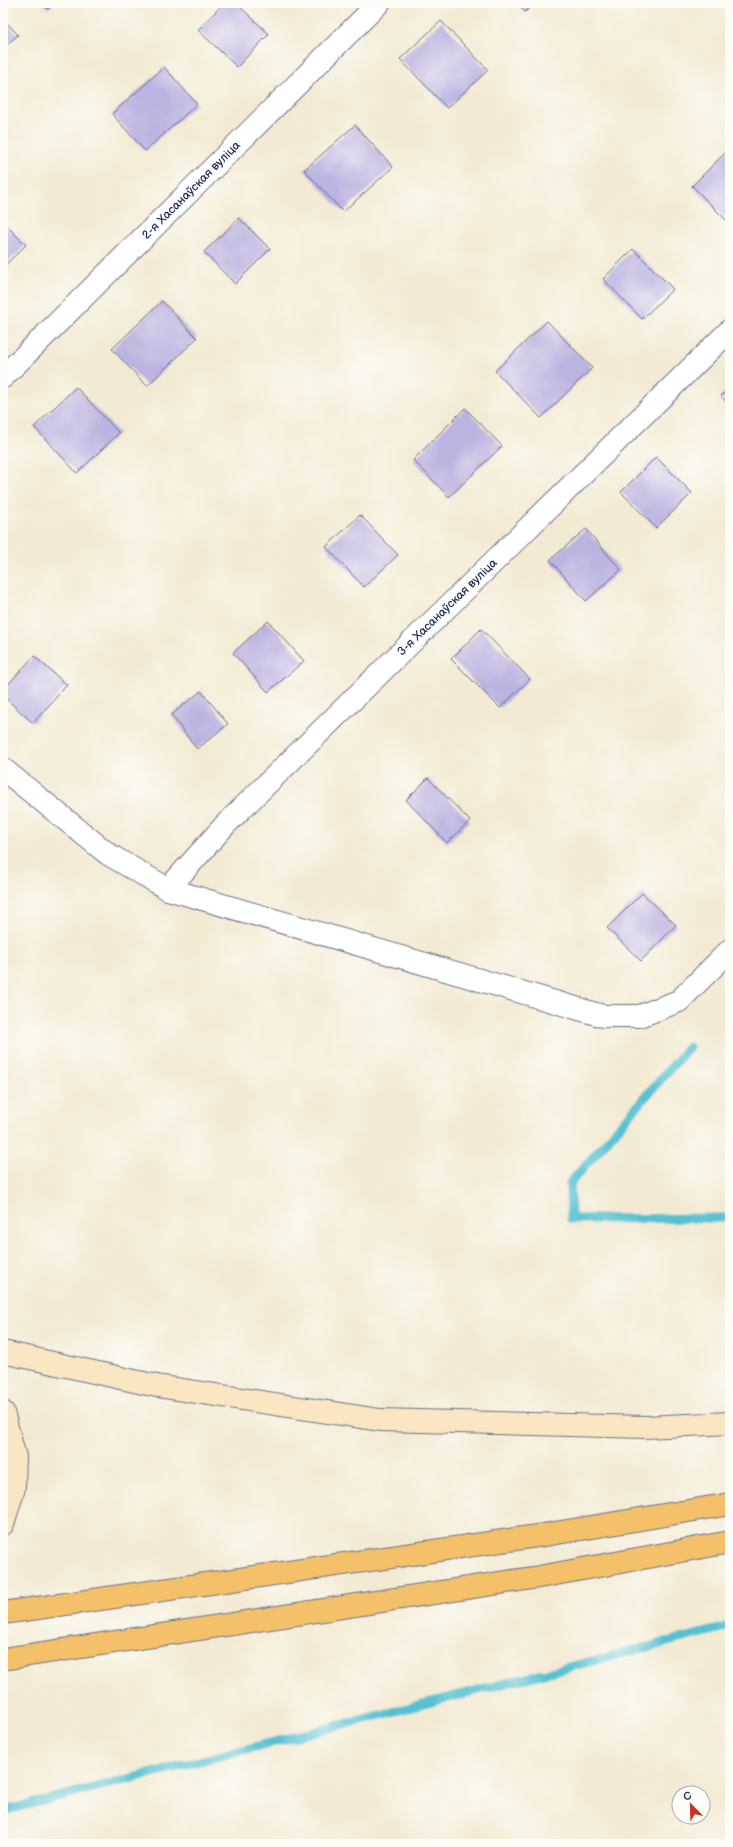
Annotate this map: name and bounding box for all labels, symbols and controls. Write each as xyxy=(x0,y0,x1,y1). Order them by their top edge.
street label: 2-я Хасанаўская вуліца xyxy=(139,138,244,243)
street label: 3-я Хасанаўская вуліца xyxy=(394,556,500,659)
north arrow xyxy=(671,1785,711,1825)
text: С xyxy=(681,1789,694,1804)

